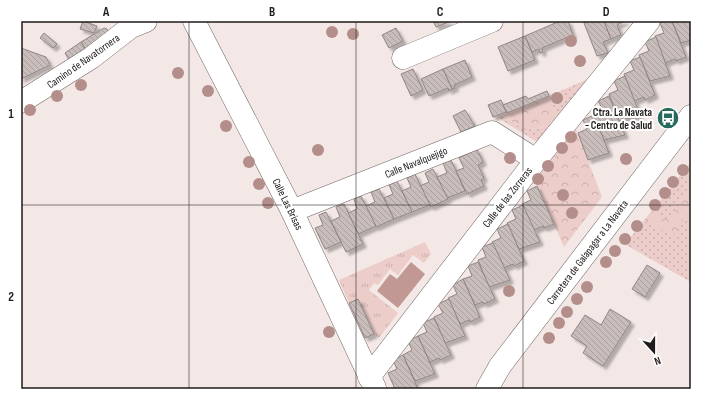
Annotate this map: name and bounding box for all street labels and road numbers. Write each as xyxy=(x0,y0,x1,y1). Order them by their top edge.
street label: Camino de Navatornera xyxy=(44,32,122,91)
street label: Calle Navalquejigo xyxy=(383,144,450,181)
street label: Calle de las Zorreras xyxy=(480,165,535,230)
street label: Calle Las Brisas xyxy=(269,176,306,232)
street label: Carretera de Galapagar a La Navata xyxy=(544,198,631,307)

